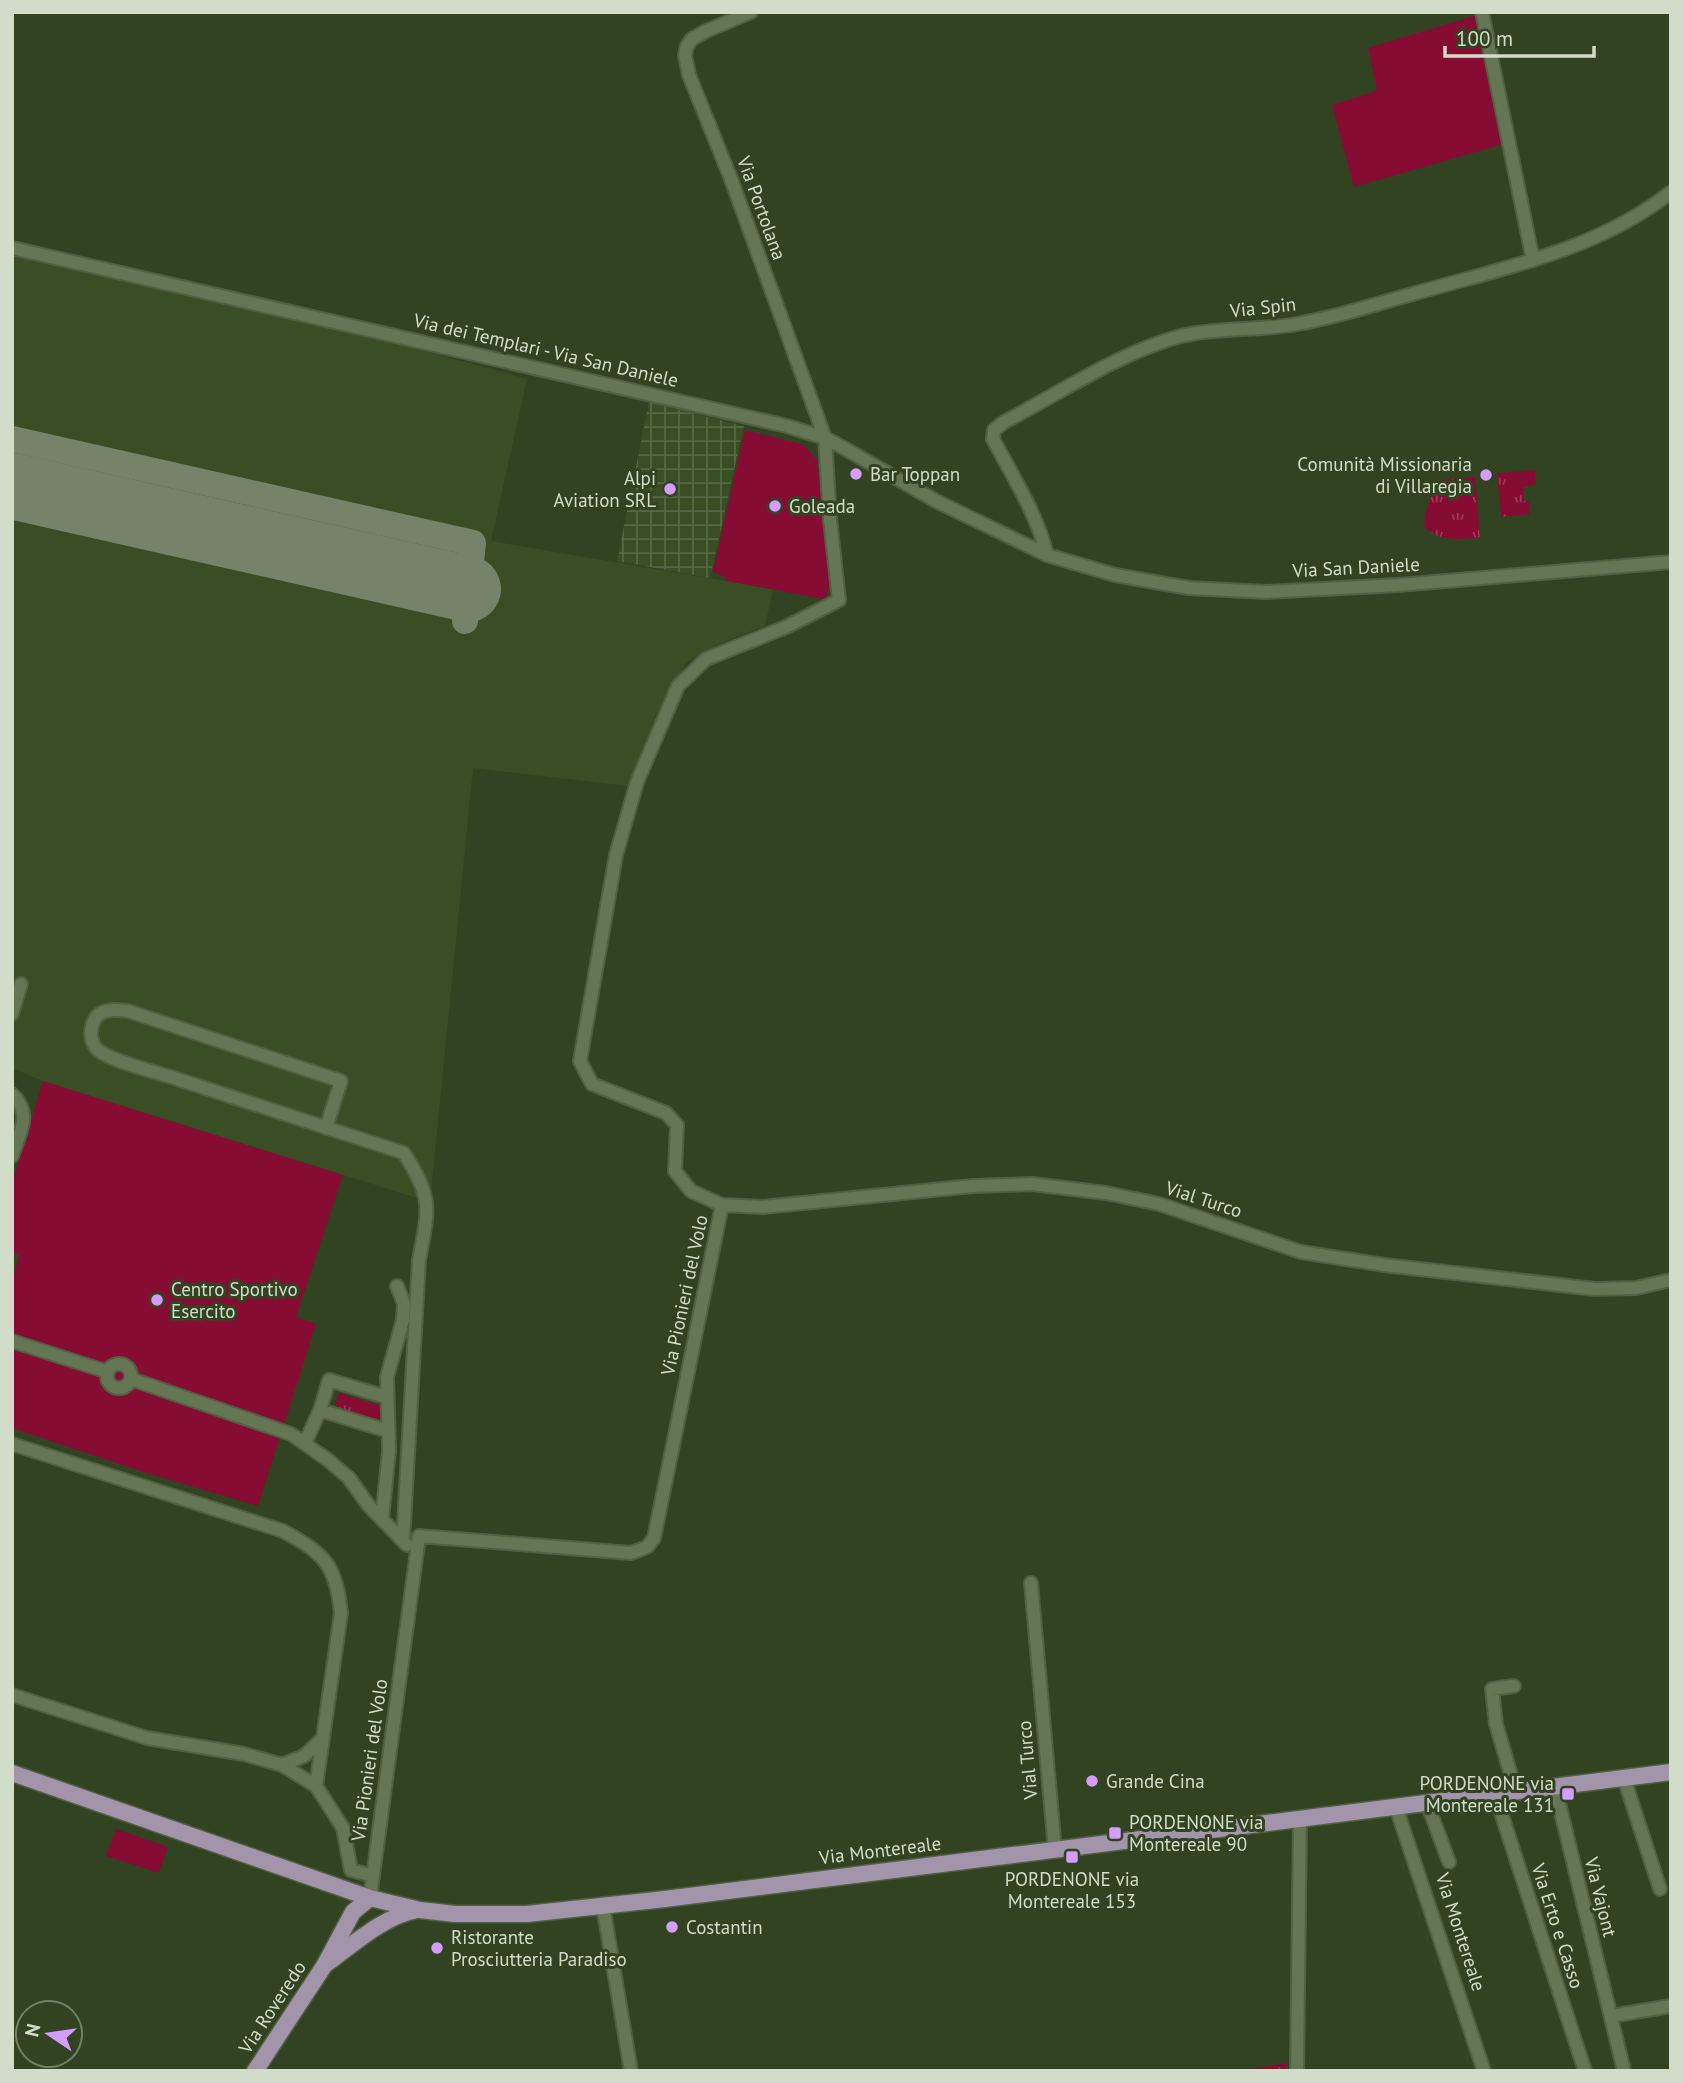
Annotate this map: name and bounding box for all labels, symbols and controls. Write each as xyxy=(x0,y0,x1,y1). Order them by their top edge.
scale bar xyxy=(1445,14,1594,58)
text: 100 m xyxy=(1456,25,1513,52)
street label: Via Portolana xyxy=(732,152,792,263)
street label: Via Spin xyxy=(1228,292,1297,323)
street label: Via dei Templari - Via San Daniele xyxy=(410,308,681,392)
place label: Comunità Missionaria di Villaregia xyxy=(1297,452,1472,498)
place label: Bar Toppan xyxy=(870,462,960,486)
place label: Alpi Aviation SRL xyxy=(553,466,656,512)
marker: Bar Toppan xyxy=(848,466,864,482)
marker: Comunità Missionaria di Villaregia xyxy=(1478,467,1494,483)
marker: Alpi Aviation SRL xyxy=(662,481,678,497)
place label: Goleada xyxy=(789,494,855,518)
marker: Goleada xyxy=(767,498,783,514)
street label: Via San Daniele xyxy=(1291,552,1420,582)
street label: Vial Turco xyxy=(1162,1175,1245,1223)
street label: Via Pionieri del Volo xyxy=(655,1213,713,1378)
place label: Centro Sportivo Esercito xyxy=(171,1277,298,1323)
marker: Centro Sportivo Esercito xyxy=(149,1292,165,1308)
street label: Via Pionieri del Volo xyxy=(346,1677,392,1844)
street label: Vial Turco xyxy=(1012,1720,1042,1801)
place label: Grande Cina xyxy=(1106,1769,1205,1793)
place label: PORDENONE via Montereale 131 xyxy=(1420,1771,1554,1817)
marker: Grande Cina xyxy=(1084,1773,1100,1789)
marker: PORDENONE via Montereale 131 xyxy=(1560,1786,1576,1802)
place label: PORDENONE via Montereale 90 xyxy=(1129,1810,1263,1856)
marker: PORDENONE via Montereale 90 xyxy=(1107,1825,1123,1841)
street label: Via Montereale xyxy=(817,1831,942,1870)
marker: PORDENONE via Montereale 153 xyxy=(1064,1849,1080,1865)
street label: Via Vajont xyxy=(1579,1854,1623,1940)
street label: Via Erto e Casso xyxy=(1526,1860,1589,1992)
place label: PORDENONE via Montereale 153 xyxy=(1005,1867,1139,1913)
street label: Via Montereale xyxy=(1430,1869,1491,1994)
place label: Costantin xyxy=(686,1915,763,1939)
marker: Costantin xyxy=(664,1919,680,1935)
place label: Ristorante Prosciutteria Paradiso xyxy=(451,1925,627,1971)
marker: Ristorante Prosciutteria Paradiso xyxy=(429,1940,445,1956)
street label: Via Roveredo xyxy=(233,1956,311,2059)
north arrow xyxy=(14,1999,84,2069)
text: N xyxy=(19,2021,46,2039)

